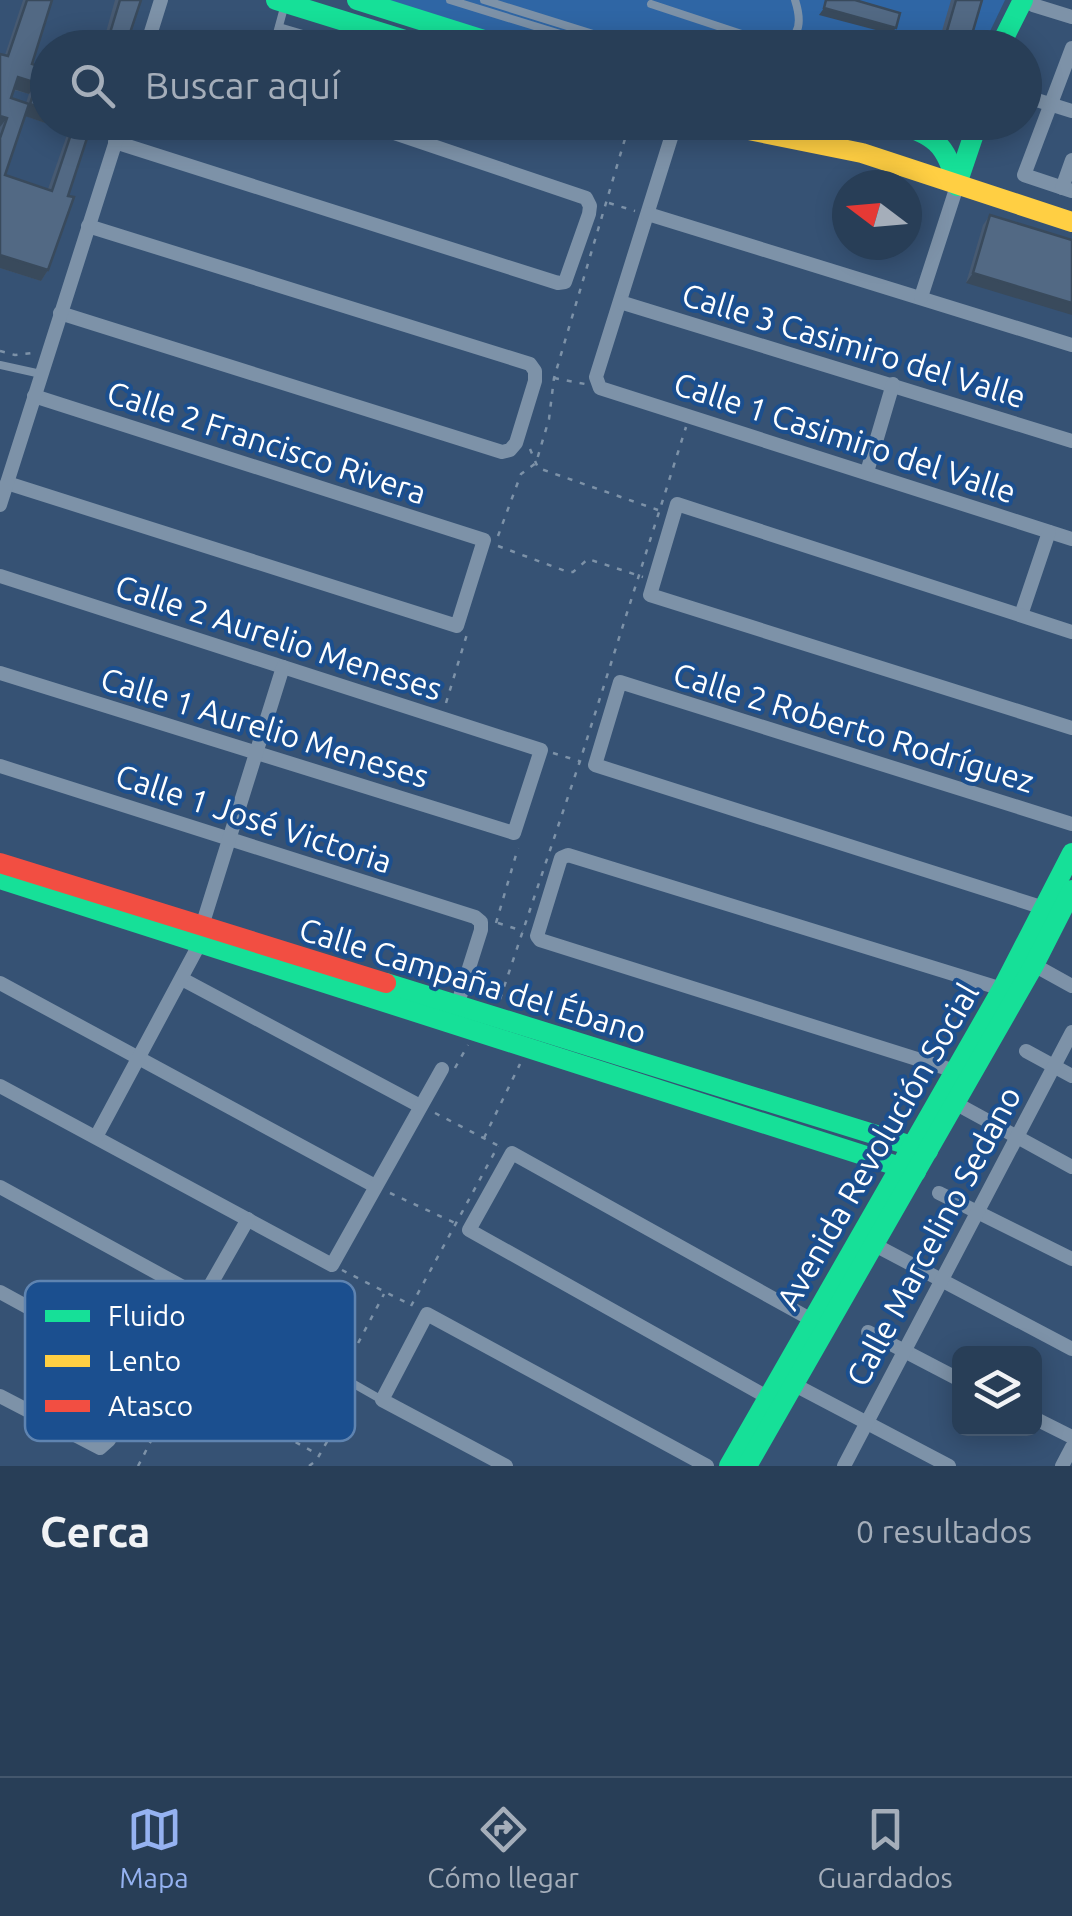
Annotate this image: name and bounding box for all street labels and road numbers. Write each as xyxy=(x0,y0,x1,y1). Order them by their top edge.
street label: Calle 3 Casimiro del Valle xyxy=(678,276,1030,414)
street label: Calle 1 Casimiro del Valle xyxy=(670,365,1020,509)
street label: Calle 2 Francisco Rivera xyxy=(103,373,431,511)
street label: Calle 2 Aurelio Meneses xyxy=(111,567,447,707)
street label: Calle 2 Roberto Rodríguez xyxy=(669,655,1039,799)
street label: Calle 1 Aurelio Meneses xyxy=(97,660,433,794)
street label: Calle 1 José Victoria xyxy=(111,756,397,880)
street label: Calle Campaña del Ébano xyxy=(295,910,651,1050)
street label: Avenida Revolución Social xyxy=(769,977,985,1315)
street label: Calle Marcelino Sedano xyxy=(839,1080,1027,1392)

